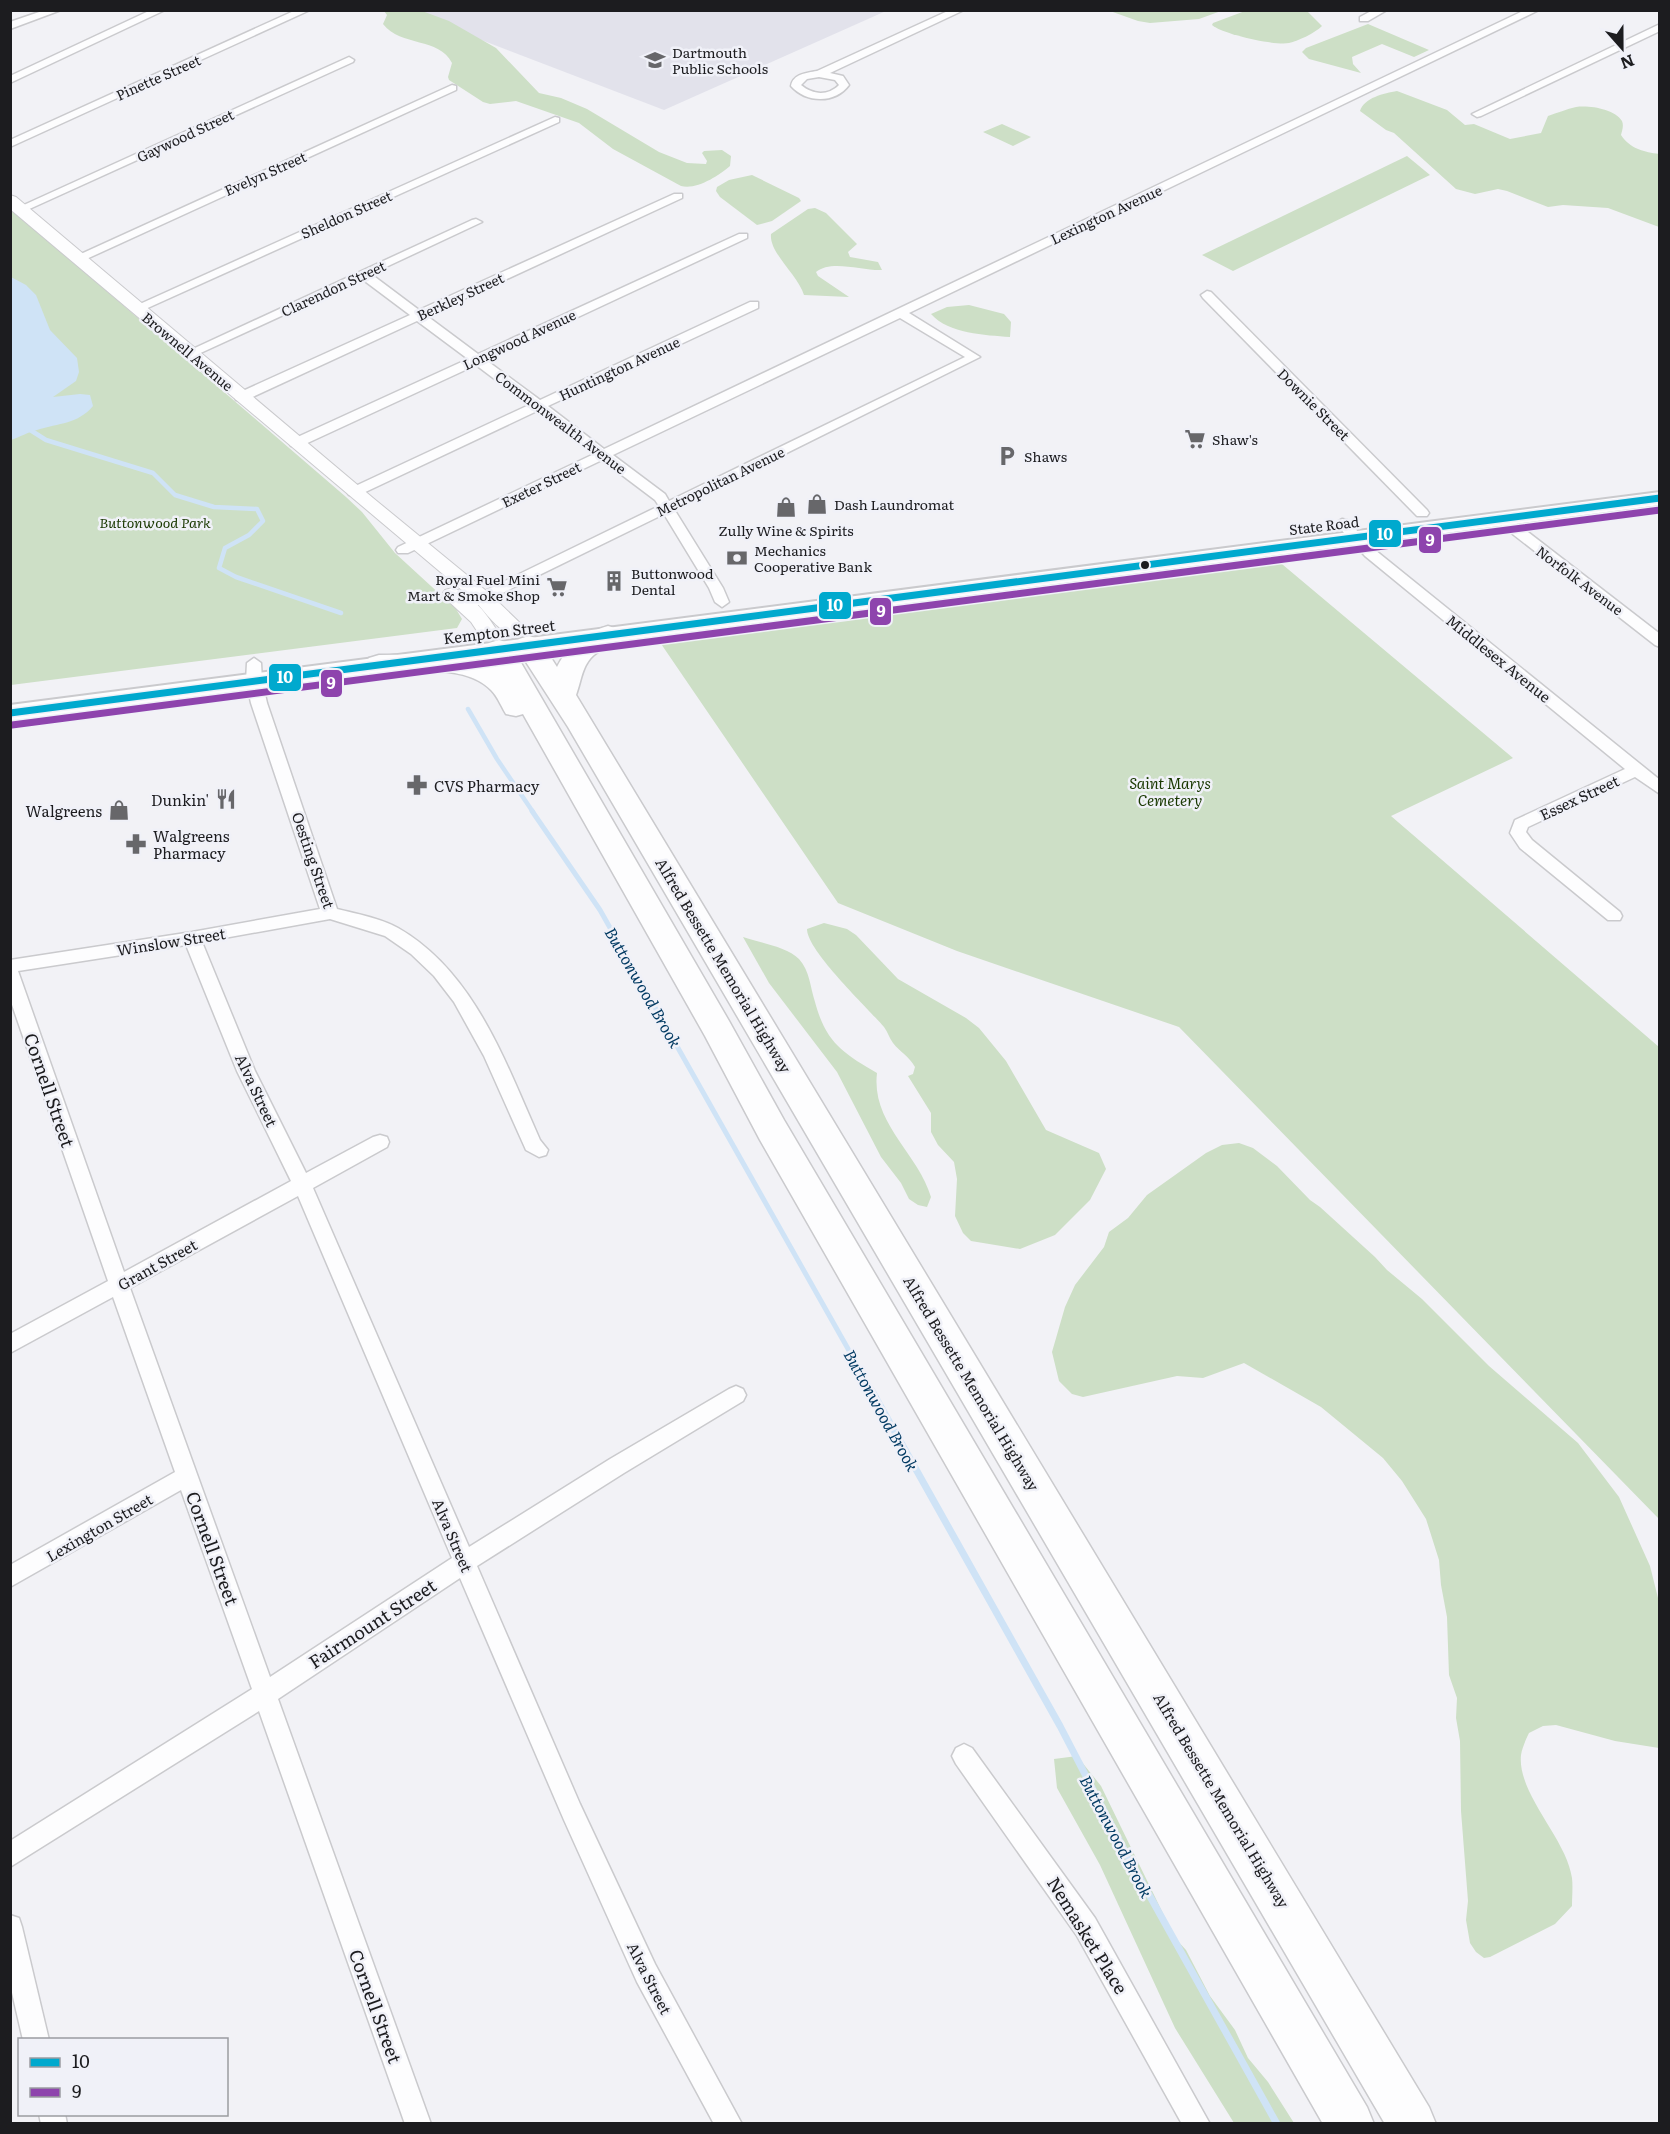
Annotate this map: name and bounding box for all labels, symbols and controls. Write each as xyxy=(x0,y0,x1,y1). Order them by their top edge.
north arrow xyxy=(1592,18,1652,78)
place label: Dartmouth Public Schools xyxy=(672,42,768,78)
school or university icon: Dartmouth Public Schools xyxy=(643,48,667,72)
street label: Pinette Street xyxy=(113,49,204,105)
text: N xyxy=(1617,49,1638,77)
street label: Gaywood Street xyxy=(133,104,237,166)
street label: Evelyn Street xyxy=(221,146,310,200)
street label: Lexington Avenue xyxy=(1047,179,1165,249)
street label: Sheldon Street xyxy=(297,185,395,243)
street label: Clarendon Street xyxy=(277,255,389,321)
street label: Berkley Street xyxy=(413,267,507,325)
street label: Longwood Avenue xyxy=(459,304,579,374)
street label: Brownell Avenue xyxy=(138,307,238,395)
street label: Huntington Avenue xyxy=(555,331,683,405)
street label: Downie Street xyxy=(1273,363,1355,445)
street label: Commonwealth Avenue xyxy=(491,366,631,478)
supermarket icon: Shaw's xyxy=(1183,427,1207,451)
place label: Shaw's xyxy=(1212,429,1258,449)
street label: Metropolitan Avenue xyxy=(652,441,788,521)
parking icon: Shaws xyxy=(995,444,1019,468)
place label: Shaws xyxy=(1024,446,1067,466)
street label: Exeter Street xyxy=(498,456,584,512)
shop icon: Dash Laundromat xyxy=(805,492,829,516)
place label: Dash Laundromat xyxy=(834,494,954,514)
shop icon: Zully Wine & Spirits xyxy=(774,495,798,519)
street label: State Road xyxy=(1288,511,1361,539)
park label: Buttonwood Park xyxy=(99,512,211,532)
line badge: 10 xyxy=(1368,519,1402,548)
place label: Zully Wine & Spirits xyxy=(718,520,854,540)
text: 10 xyxy=(1377,521,1393,545)
line badge: 9 xyxy=(1418,526,1442,554)
text: 9 xyxy=(1425,527,1435,551)
place label: Mechanics Cooperative Bank xyxy=(754,540,872,576)
street label: Norfolk Avenue xyxy=(1532,541,1628,619)
bank icon: Mechanics Cooperative Bank xyxy=(725,546,749,570)
unlabelled marker xyxy=(1139,559,1151,571)
place label: Buttonwood Dental xyxy=(631,563,714,599)
place label: Royal Fuel Mini Mart & Smoke Shop xyxy=(407,569,540,605)
building icon: Buttonwood Dental xyxy=(602,569,626,593)
supermarket icon: Royal Fuel Mini Mart & Smoke Shop xyxy=(545,575,569,599)
line badge: 10 xyxy=(818,591,852,620)
text: 10 xyxy=(827,592,843,616)
line badge: 9 xyxy=(869,597,892,626)
text: 9 xyxy=(876,598,886,622)
street label: Middlesex Avenue xyxy=(1442,608,1557,708)
street label: Kempton Street xyxy=(442,613,556,649)
line badge: 10 xyxy=(268,663,302,692)
text: 10 xyxy=(277,664,293,688)
line badge: 9 xyxy=(320,669,343,698)
text: 9 xyxy=(326,670,336,694)
street label: Essex Street xyxy=(1535,769,1623,825)
park label: Saint Marys Cemetery xyxy=(1129,771,1211,811)
pharmacy icon: CVS Pharmacy xyxy=(405,773,429,797)
place label: CVS Pharmacy xyxy=(434,774,540,797)
restaurant icon: Dunkin' xyxy=(214,787,238,811)
place label: Dunkin' xyxy=(151,788,209,811)
shop icon: Walgreens xyxy=(107,798,131,822)
place label: Walgreens xyxy=(25,799,102,822)
street label: Oesting Street xyxy=(287,809,341,911)
place label: Walgreens Pharmacy xyxy=(153,824,230,864)
pharmacy icon: Walgreens Pharmacy xyxy=(124,832,148,856)
street label: Alfred Bessette Memorial Highway xyxy=(650,853,798,1077)
street label: Winslow Street xyxy=(115,921,227,961)
water label: Buttonwood Brook xyxy=(600,922,688,1052)
street label: Cornell Street xyxy=(18,1029,82,1152)
street label: Alva Street xyxy=(230,1050,284,1130)
street label: Grant Street xyxy=(113,1233,201,1295)
street label: Alfred Bessette Memorial Highway xyxy=(898,1271,1046,1495)
water label: Buttonwood Brook xyxy=(839,1345,925,1475)
street label: Lexington Street xyxy=(41,1487,157,1567)
street label: Cornell Street xyxy=(180,1487,246,1609)
street label: Alva Street xyxy=(427,1495,479,1575)
street label: Fairmount Street xyxy=(303,1571,442,1674)
street label: Alfred Bessette Memorial Highway xyxy=(1148,1688,1296,1912)
water label: Buttonwood Brook xyxy=(1075,1770,1160,1902)
street label: Nemasket Place xyxy=(1041,1871,1135,1999)
street label: Alva Street xyxy=(622,1938,678,2018)
street label: Cornell Street xyxy=(343,1945,409,2067)
legend xyxy=(18,2038,228,2116)
text: 10 xyxy=(72,2047,90,2074)
text: 9 xyxy=(72,2077,81,2104)

